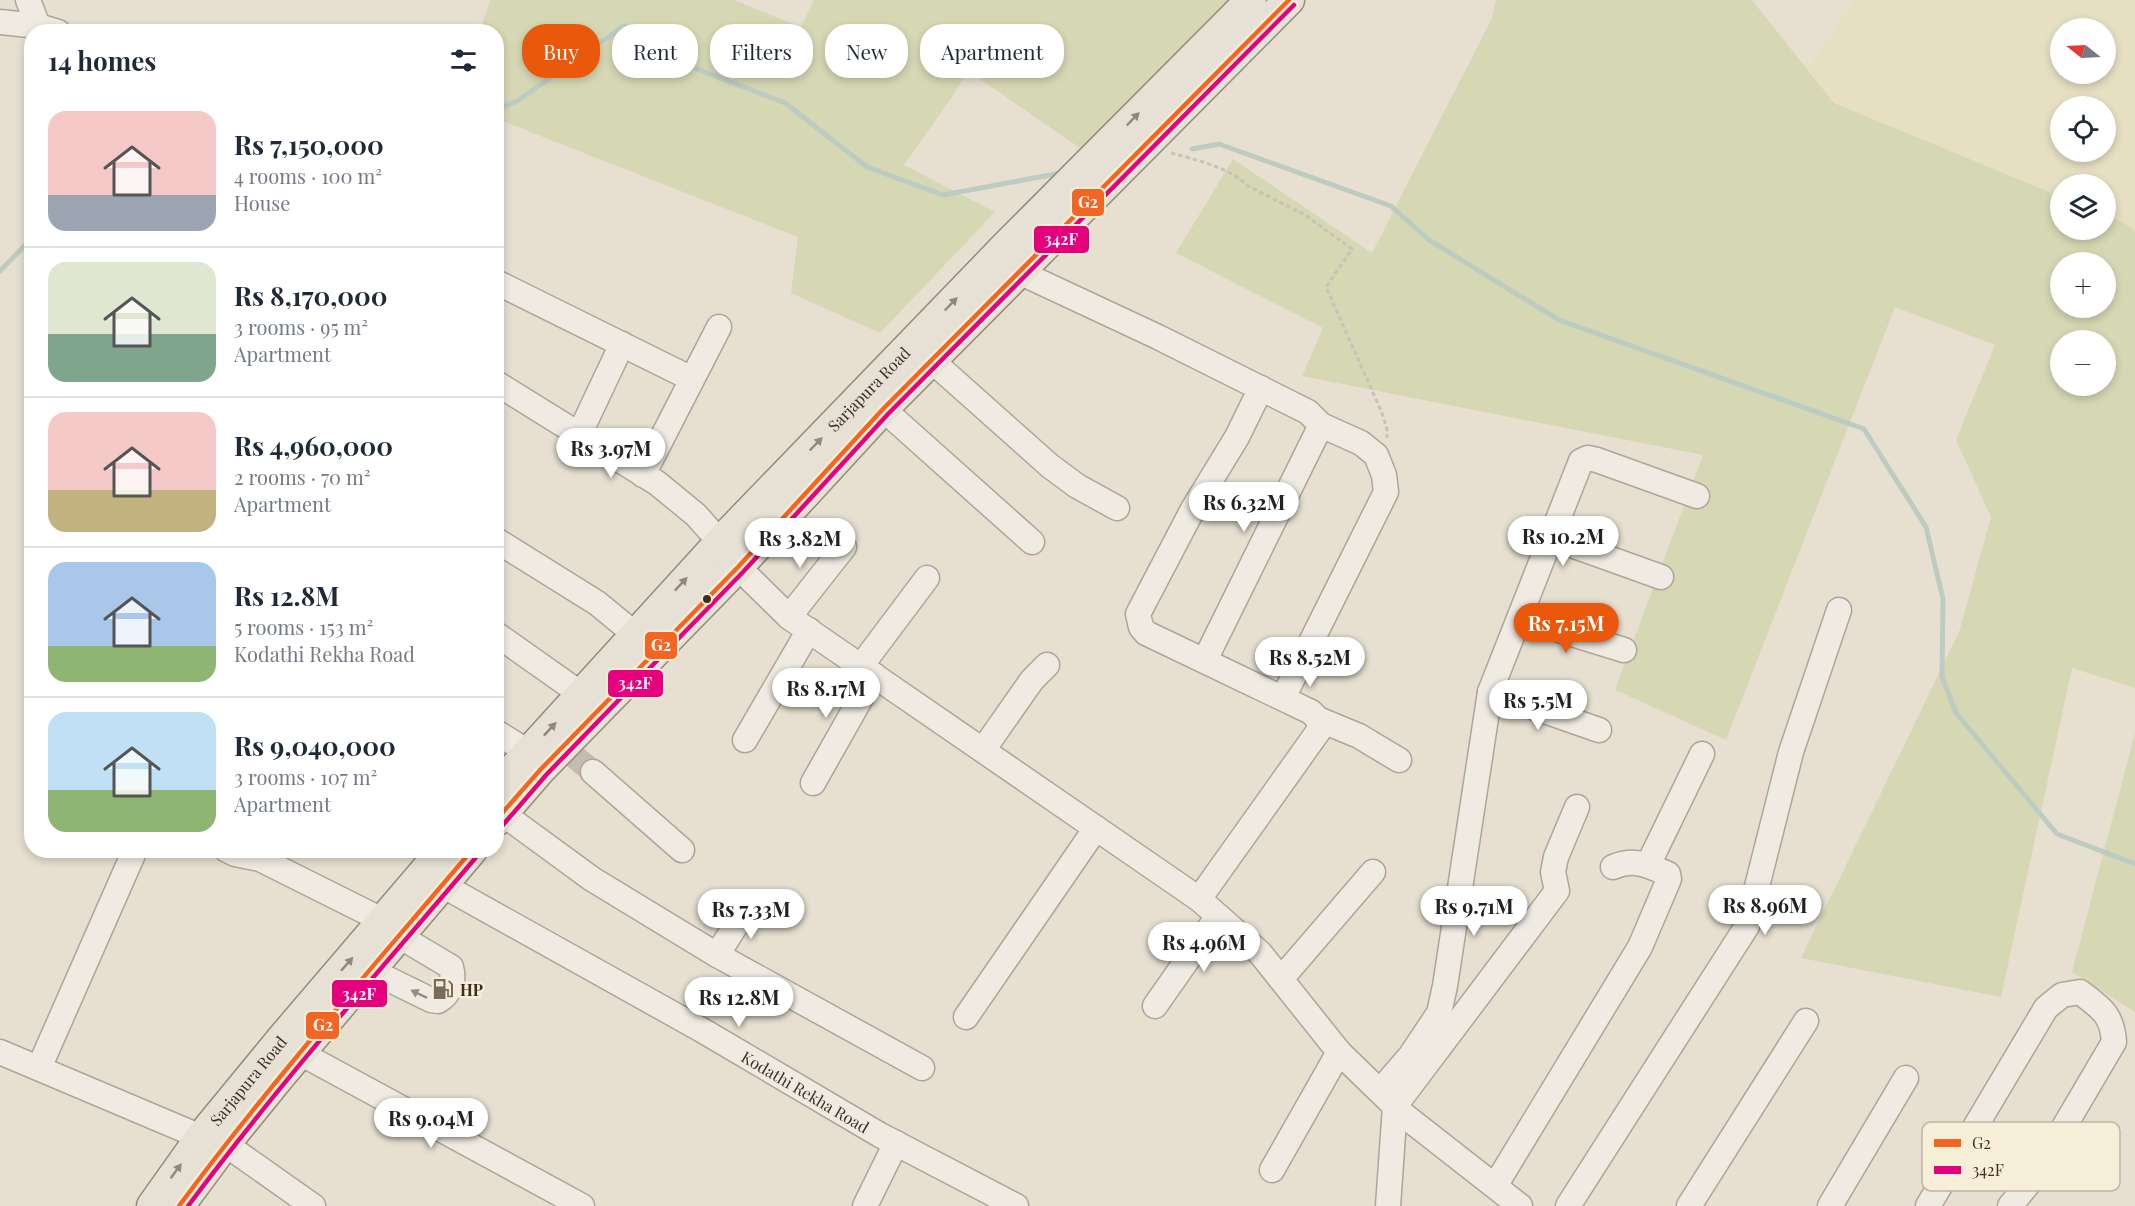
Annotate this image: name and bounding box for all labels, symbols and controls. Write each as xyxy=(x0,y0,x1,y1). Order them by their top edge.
north arrow xyxy=(2050,18,2116,84)
map controls xyxy=(2050,18,2116,396)
chip: Buy xyxy=(522,24,600,78)
chip: Rent xyxy=(612,24,698,78)
chip: Filters xyxy=(710,24,813,78)
chip: New xyxy=(825,24,908,78)
chip: Apartment xyxy=(920,24,1064,78)
text: 14 homes xyxy=(48,43,156,78)
icon: filters xyxy=(447,44,480,77)
button: locate xyxy=(2050,96,2116,162)
one-way arrow xyxy=(1126,112,1140,127)
text: Rs 7,150,000 xyxy=(234,127,384,162)
icon: home xyxy=(96,135,168,207)
text: 4 rooms · 100 m² xyxy=(234,162,382,189)
button: layers xyxy=(2050,174,2116,240)
line badge: G2 xyxy=(1071,188,1105,217)
text: House xyxy=(234,189,290,216)
text: G2 xyxy=(1078,191,1098,212)
line badge: 342F xyxy=(1033,225,1090,254)
text: 342F xyxy=(1044,228,1079,249)
button: + xyxy=(2050,252,2116,318)
text: Rs 8,170,000 xyxy=(234,278,388,313)
icon: home xyxy=(96,286,168,358)
one-way arrow xyxy=(944,297,958,311)
text: 3 rooms · 95 m² xyxy=(234,313,368,340)
button: − xyxy=(2050,330,2116,396)
text: Apartment xyxy=(234,340,331,367)
street label: Sarjapura Road xyxy=(822,342,914,435)
text: Rs 4,960,000 xyxy=(234,428,393,463)
pin: Rs 3.97M xyxy=(549,428,673,479)
text: Rs 3.97M xyxy=(570,434,652,461)
icon: home xyxy=(96,436,168,508)
one-way arrow xyxy=(809,436,823,451)
text: 2 rooms · 70 m² xyxy=(234,463,371,490)
pin: Rs 6.32M xyxy=(1182,482,1306,533)
text: Rs 6.32M xyxy=(1203,488,1285,515)
text: Apartment xyxy=(234,490,331,517)
pin: Rs 10.2M xyxy=(1501,516,1625,567)
pin: Rs 3.82M xyxy=(738,518,862,569)
text: Rs 10.2M xyxy=(1522,522,1604,549)
text: Rs 3.82M xyxy=(759,524,841,551)
text: Rs 12.8M xyxy=(234,578,339,613)
one-way arrow xyxy=(673,578,687,592)
icon: home xyxy=(96,586,168,658)
unlabelled marker xyxy=(701,593,713,605)
pin: Rs 7.15M xyxy=(1504,603,1628,654)
text: Rs 7.15M xyxy=(1528,609,1604,636)
text: 5 rooms · 153 m² xyxy=(234,613,373,640)
line badge: G2 xyxy=(644,631,678,660)
text: G2 xyxy=(651,634,671,655)
pin: Rs 8.52M xyxy=(1248,637,1372,688)
text: Kodathi Rekha Road xyxy=(234,640,415,667)
text: Rs 8.52M xyxy=(1269,643,1351,670)
pin: Rs 8.17M xyxy=(764,668,888,719)
line badge: 342F xyxy=(607,669,664,698)
text: 342F xyxy=(618,672,653,693)
text: Rs 8.17M xyxy=(786,674,866,701)
pin: Rs 5.5M xyxy=(1483,680,1593,731)
text: Rs 5.5M xyxy=(1503,686,1573,713)
one-way arrow xyxy=(542,722,556,736)
text: Rs 9,040,000 xyxy=(234,728,396,763)
icon: home xyxy=(96,736,168,808)
text: 3 rooms · 107 m² xyxy=(234,763,377,790)
text: Apartment xyxy=(234,790,331,817)
pin: Rs 8.96M xyxy=(1703,885,1827,936)
pin: Rs 9.71M xyxy=(1412,886,1536,937)
pin: Rs 7.33M xyxy=(689,889,813,940)
text: Rs 8.96M xyxy=(1722,891,1808,918)
text: Rs 9.71M xyxy=(1434,892,1514,919)
text: Rs 7.33M xyxy=(712,895,790,922)
pin: Rs 4.96M xyxy=(1142,922,1266,973)
text: Rs 4.96M xyxy=(1162,928,1246,955)
one-way arrow xyxy=(340,957,353,972)
fuel station icon: HP xyxy=(431,977,455,1001)
pin: Rs 12.8M xyxy=(677,977,801,1028)
line badge: 342F xyxy=(331,979,388,1008)
place label: HP xyxy=(460,979,483,1000)
text: 342F xyxy=(342,983,377,1004)
text: Rs 12.8M xyxy=(698,983,780,1010)
one-way arrow xyxy=(410,989,427,999)
line badge: G2 xyxy=(305,1011,340,1040)
text: G2 xyxy=(313,1014,333,1035)
street label: Sarjapura Road xyxy=(205,1031,291,1129)
street label: Kodathi Rekha Road xyxy=(738,1045,873,1137)
pin: Rs 9.04M xyxy=(369,1098,493,1149)
text: Rs 9.04M xyxy=(388,1104,474,1131)
legend xyxy=(1922,1122,2120,1191)
text: G2 xyxy=(1972,1132,1991,1153)
text: 342F xyxy=(1972,1159,2004,1180)
one-way arrow xyxy=(170,1164,182,1179)

